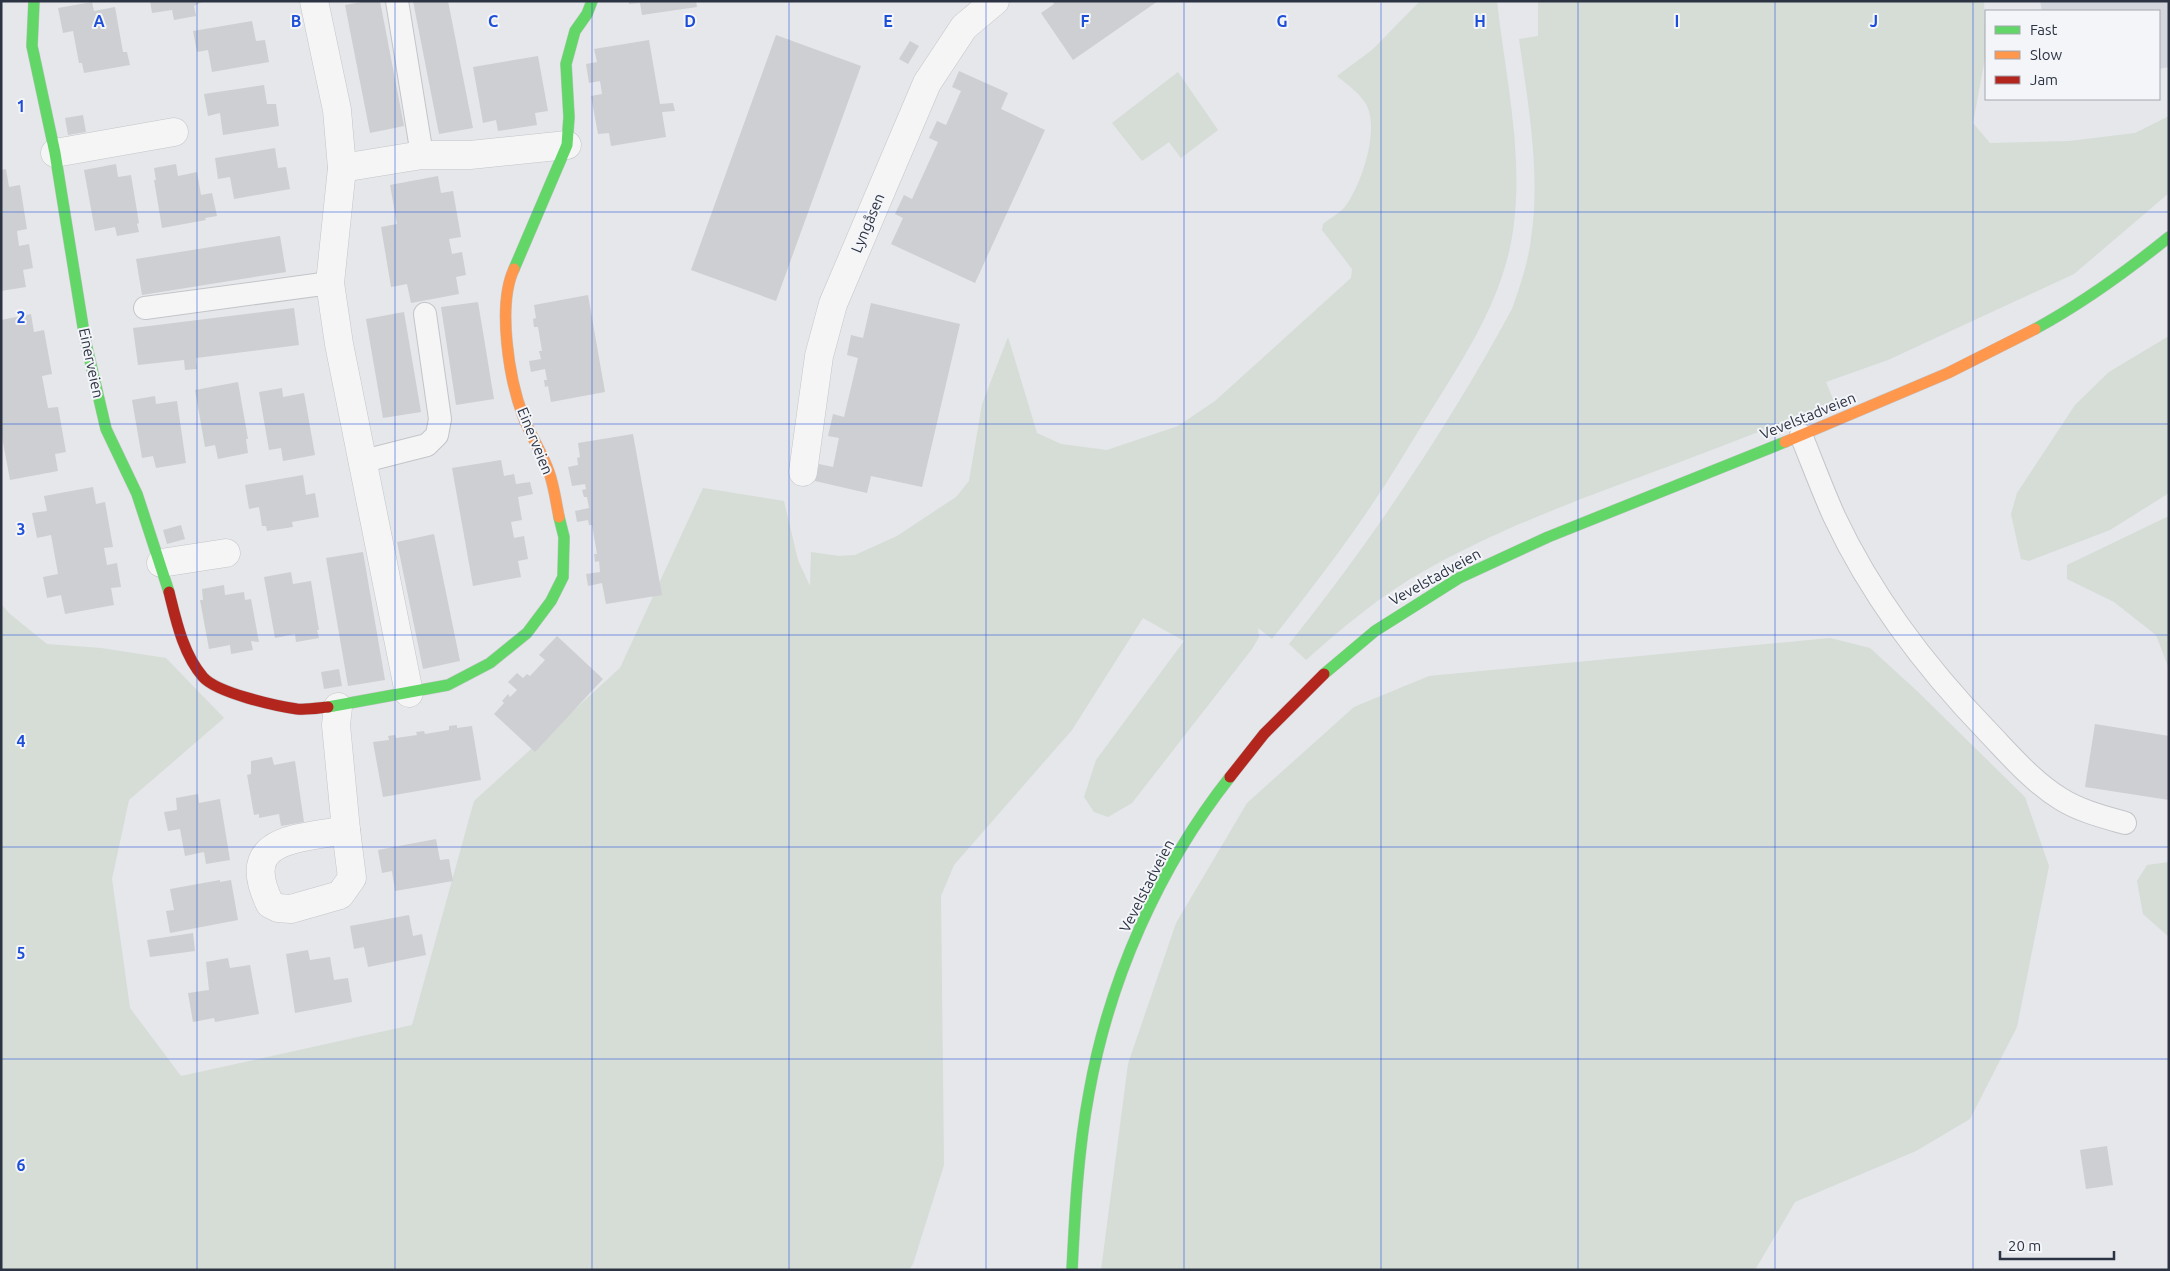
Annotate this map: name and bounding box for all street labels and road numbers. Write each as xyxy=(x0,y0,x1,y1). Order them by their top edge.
street label: Lyngåsen xyxy=(847,191,888,255)
street label: Einerveien xyxy=(76,326,107,399)
street label: Vevelstadveien xyxy=(1757,389,1858,442)
street label: Einerveien xyxy=(514,405,557,477)
street label: Vevelstadveien xyxy=(1386,544,1483,609)
street label: Vevelstadveien xyxy=(1116,837,1177,935)

